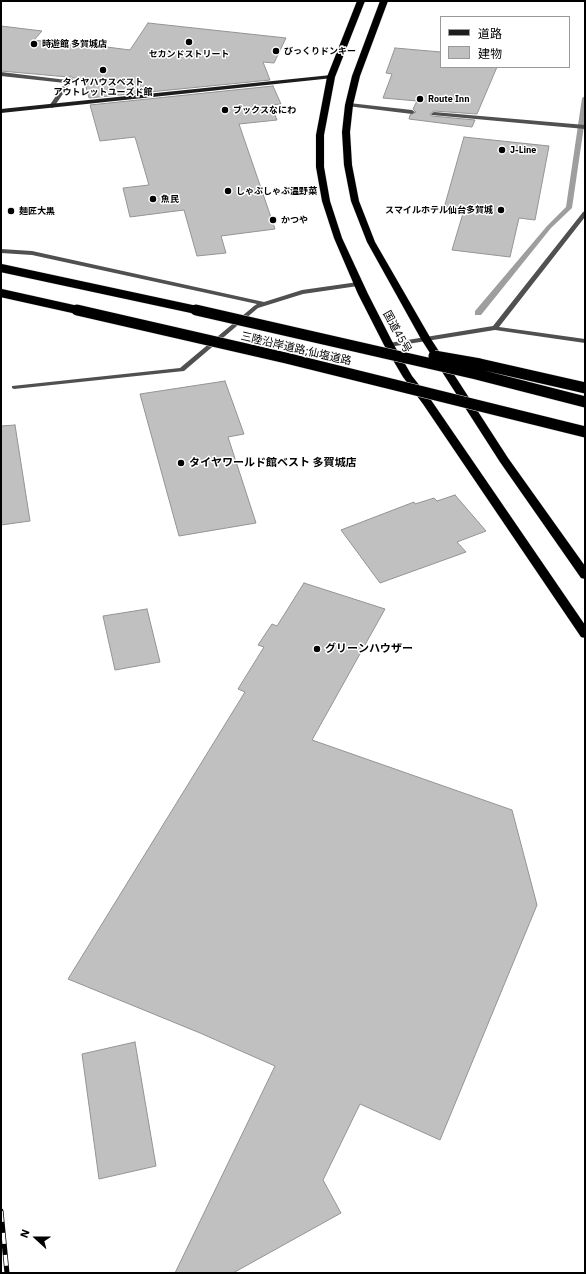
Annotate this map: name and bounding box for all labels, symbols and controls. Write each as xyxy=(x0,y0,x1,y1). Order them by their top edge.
legend xyxy=(440,16,570,68)
text: 道路 xyxy=(478,26,502,41)
marker: セカンドストリート xyxy=(184,37,194,47)
marker: 時遊館 多賀城店 xyxy=(29,39,39,49)
place label: 時遊館 多賀城店 xyxy=(42,39,107,49)
marker: びっくりドンキー xyxy=(271,46,281,56)
place label: びっくりドンキー xyxy=(284,46,356,56)
text: 建物 xyxy=(478,46,502,61)
place label: セカンドストリート xyxy=(149,49,229,59)
marker: タイヤハウスベスト アウトレットユーズド館 xyxy=(98,65,108,75)
place label: タイヤハウスベスト アウトレットユーズド館 xyxy=(54,77,152,98)
marker: Route Inn xyxy=(415,94,425,104)
place label: Route Inn xyxy=(428,94,470,104)
marker: ブックスなにわ xyxy=(220,105,230,115)
place label: ブックスなにわ xyxy=(233,105,296,115)
marker: J-Line xyxy=(497,145,507,155)
place label: J-Line xyxy=(510,145,536,155)
marker: しゃぶしゃぶ温野菜 xyxy=(223,186,233,196)
place label: しゃぶしゃぶ温野菜 xyxy=(236,186,317,196)
marker: 魚民 xyxy=(148,194,158,204)
place label: 魚民 xyxy=(161,194,179,204)
place label: スマイルホテル仙台多賀城 xyxy=(385,205,493,215)
marker: スマイルホテル仙台多賀城 xyxy=(496,205,506,215)
marker: 麺匠大黒 xyxy=(6,206,16,216)
place label: 麺匠大黒 xyxy=(19,206,55,216)
marker: かつや xyxy=(268,215,278,225)
place label: かつや xyxy=(281,215,308,225)
street label: 国道45号 xyxy=(380,309,414,355)
street label: 三陸沿岸道路;仙塩道路 xyxy=(239,330,353,368)
place label: タイヤワールド館ベスト 多賀城店 xyxy=(189,456,357,470)
marker: タイヤワールド館ベスト 多賀城店 xyxy=(176,458,186,468)
place label: グリーンハウザー xyxy=(325,642,413,656)
marker: グリーンハウザー xyxy=(312,644,322,654)
north arrow xyxy=(16,1218,56,1258)
text: N xyxy=(17,1227,33,1240)

